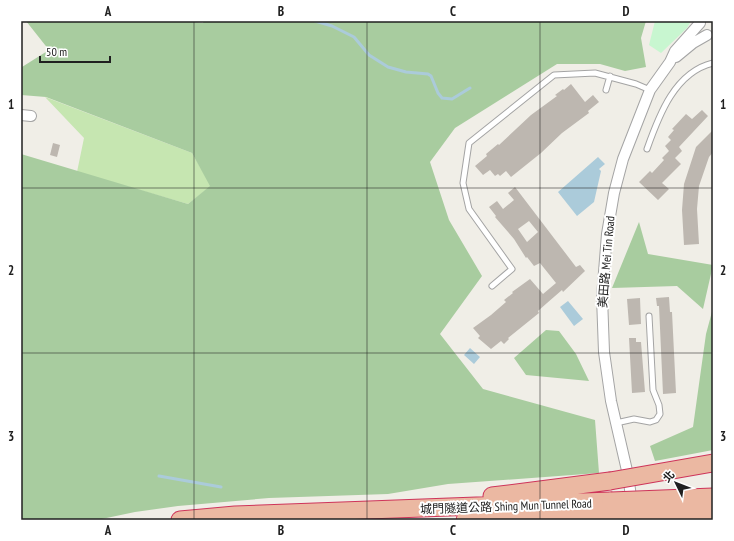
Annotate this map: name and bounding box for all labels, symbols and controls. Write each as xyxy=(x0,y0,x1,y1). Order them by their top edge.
text: A xyxy=(104,3,112,20)
text: B xyxy=(278,3,284,20)
text: C xyxy=(450,3,456,20)
text: D xyxy=(623,3,630,20)
scale bar xyxy=(40,38,110,64)
text: 50 m xyxy=(46,44,67,59)
text: 1 xyxy=(8,96,14,113)
text: 1 xyxy=(720,96,726,113)
street label: 美田路 Mei Tin Road xyxy=(595,215,617,309)
text: 2 xyxy=(8,262,14,279)
text: 2 xyxy=(720,262,726,279)
text: 3 xyxy=(8,428,14,445)
text: 3 xyxy=(720,428,726,445)
north arrow xyxy=(656,463,696,503)
text: 北 xyxy=(660,467,678,485)
street label: 城門隧道公路 Shing Mun Tunnel Road xyxy=(420,496,592,516)
text: A xyxy=(104,522,112,539)
text: B xyxy=(278,522,284,539)
text: C xyxy=(450,522,456,539)
text: D xyxy=(623,522,630,539)

